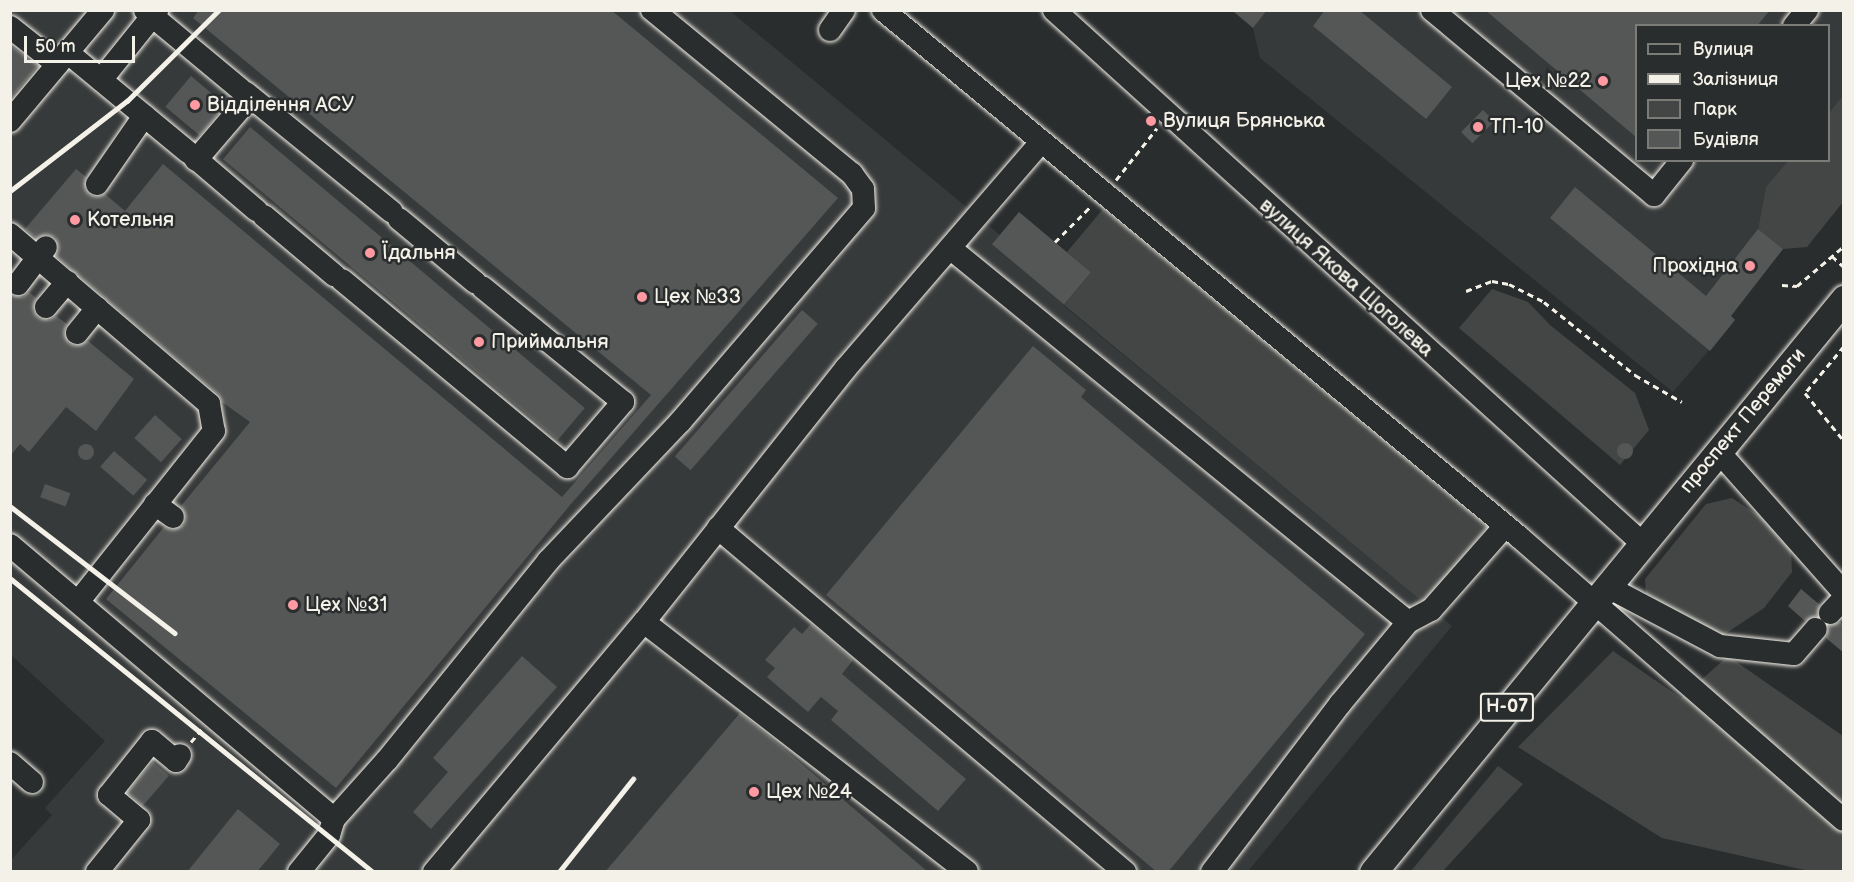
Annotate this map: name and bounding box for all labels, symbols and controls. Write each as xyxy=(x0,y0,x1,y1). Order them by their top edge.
scale bar xyxy=(27,24,138,62)
legend xyxy=(1635,24,1830,162)
text: 50 m xyxy=(35,36,76,57)
text: Вулиця xyxy=(1693,39,1754,60)
place label: Цех №22 xyxy=(1505,69,1591,93)
text: Залізниця xyxy=(1693,69,1778,90)
marker: Цех №22 xyxy=(1596,74,1610,88)
place label: Відділення АСУ xyxy=(207,93,354,117)
marker: Відділення АСУ xyxy=(188,98,202,112)
text: Парк xyxy=(1693,99,1737,120)
place label: Вулиця Брянська xyxy=(1163,109,1325,133)
marker: Вулиця Брянська xyxy=(1144,114,1158,128)
place label: ТП-10 xyxy=(1490,115,1543,139)
marker: ТП-10 xyxy=(1471,120,1485,134)
text: Будівля xyxy=(1693,129,1759,150)
street label: вулиця Якова Щоголева xyxy=(1254,194,1438,362)
place label: Котельня xyxy=(87,208,174,232)
marker: Котельня xyxy=(68,213,82,227)
place label: Їдальня xyxy=(382,241,456,265)
marker: Їдальня xyxy=(363,246,377,260)
place label: Прохідна xyxy=(1652,254,1738,278)
marker: Прохідна xyxy=(1743,259,1757,273)
place label: Цех №33 xyxy=(654,285,741,309)
marker: Цех №33 xyxy=(635,290,649,304)
place label: Приймальня xyxy=(491,330,609,354)
marker: Приймальня xyxy=(472,335,486,349)
street label: проспект Перемоги xyxy=(1675,343,1811,499)
place label: Цех №31 xyxy=(305,593,387,617)
marker: Цех №31 xyxy=(286,598,300,612)
road number: Н-07 xyxy=(1478,692,1536,722)
place label: Цех №24 xyxy=(766,780,852,804)
marker: Цех №24 xyxy=(747,785,761,799)

